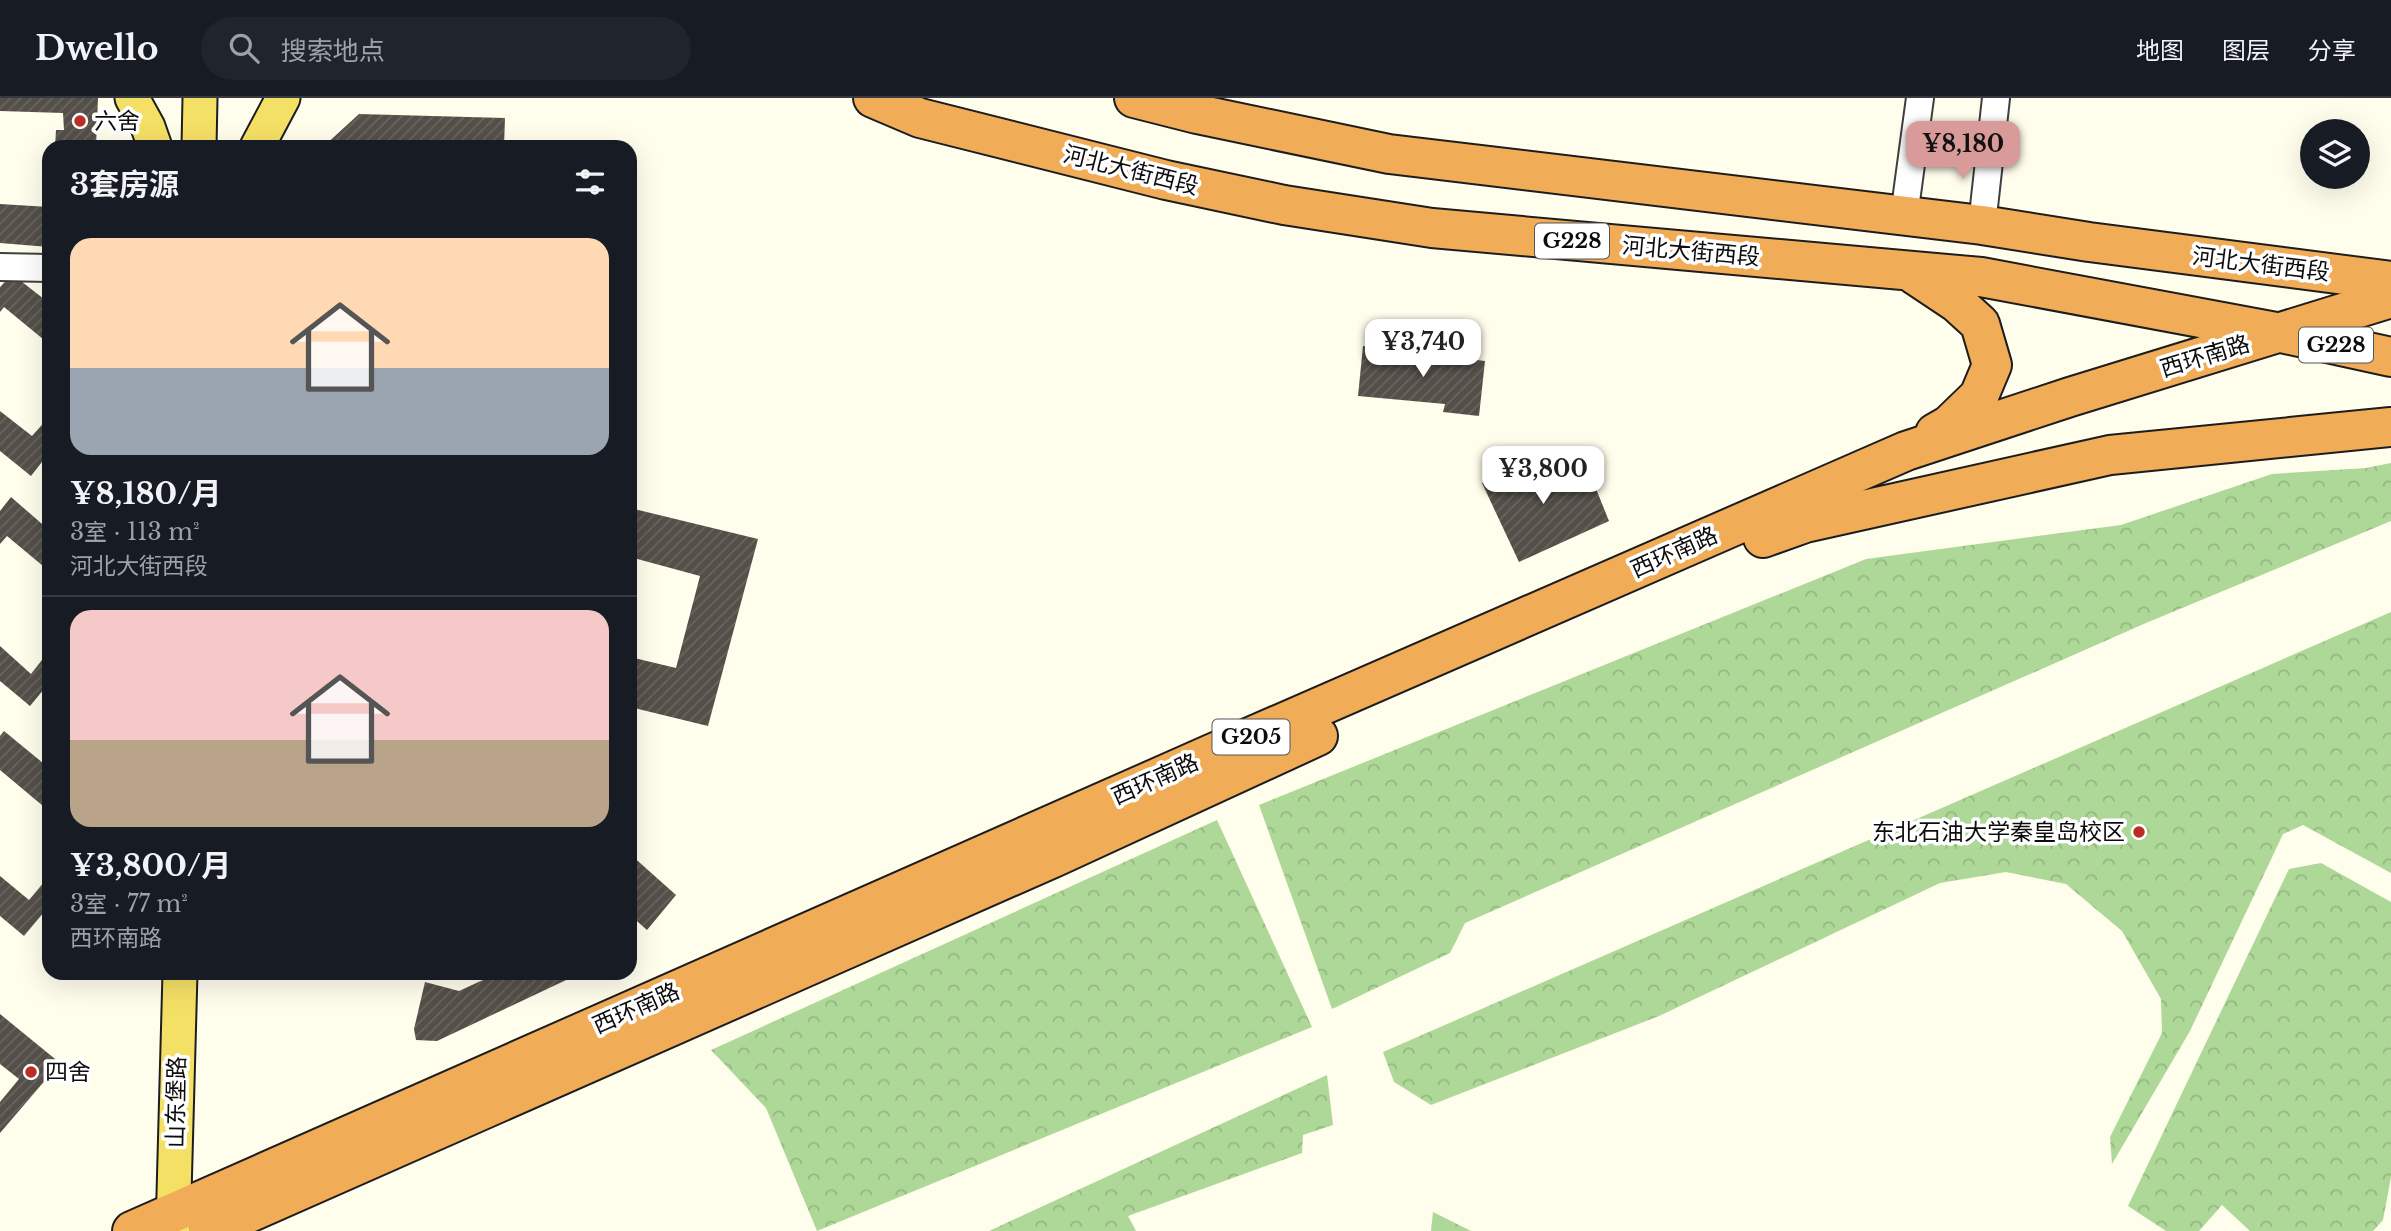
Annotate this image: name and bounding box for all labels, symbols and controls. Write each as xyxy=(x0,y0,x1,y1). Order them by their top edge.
search box xyxy=(201,17,691,80)
text: Dwello xyxy=(35,28,159,69)
icon: search xyxy=(225,29,263,67)
text: 搜索地点 xyxy=(281,35,385,67)
text: 地图 xyxy=(2136,36,2184,65)
text: 图层 xyxy=(2222,36,2270,65)
text: 分享 xyxy=(2308,36,2356,65)
place label: 六舍 xyxy=(94,107,140,135)
marker: 六舍 xyxy=(72,113,88,129)
map controls xyxy=(2300,119,2370,189)
button: layers xyxy=(2300,119,2370,189)
pin: ¥8,180 xyxy=(1906,122,2020,181)
text: ¥8,180 xyxy=(1922,130,2004,158)
street label: 河北大街西段 xyxy=(1061,140,1201,200)
icon: filters xyxy=(571,163,609,201)
text: 3套房源 xyxy=(70,166,179,203)
road number: G228 xyxy=(1535,223,1609,258)
street label: 河北大街西段 xyxy=(1621,231,1761,271)
street label: 河北大街西段 xyxy=(2191,242,2331,286)
icon: home xyxy=(277,284,403,410)
pin: ¥3,740 xyxy=(1366,320,1480,379)
text: ¥3,740 xyxy=(1381,328,1465,356)
road number: G228 xyxy=(2299,328,2373,362)
street label: 西环南路 xyxy=(2157,329,2253,383)
pin: ¥3,800 xyxy=(1486,446,1600,506)
text: ¥3,800 xyxy=(1498,455,1588,483)
text: ¥8,180/月 xyxy=(70,475,222,512)
text: 3室 · 113 m² xyxy=(70,518,199,546)
street label: 西环南路 xyxy=(1626,521,1722,583)
text: 河北大街西段 xyxy=(70,552,208,580)
icon: home xyxy=(277,656,403,782)
road number: G205 xyxy=(1212,720,1290,754)
street label: 西环南路 xyxy=(1107,748,1203,810)
place label: 东北石油大学秦皇岛校区 xyxy=(1872,818,2125,846)
marker: 东北石油大学秦皇岛校区 xyxy=(2131,824,2147,840)
text: ¥3,800/月 xyxy=(70,847,231,884)
text: 3室 · 77 m² xyxy=(70,890,188,918)
text: 西环南路 xyxy=(70,924,162,952)
street label: 西环南路 xyxy=(588,977,684,1039)
street label: 山东堡路 xyxy=(161,1056,191,1148)
place label: 四舍 xyxy=(45,1058,91,1086)
marker: 四舍 xyxy=(23,1064,39,1080)

